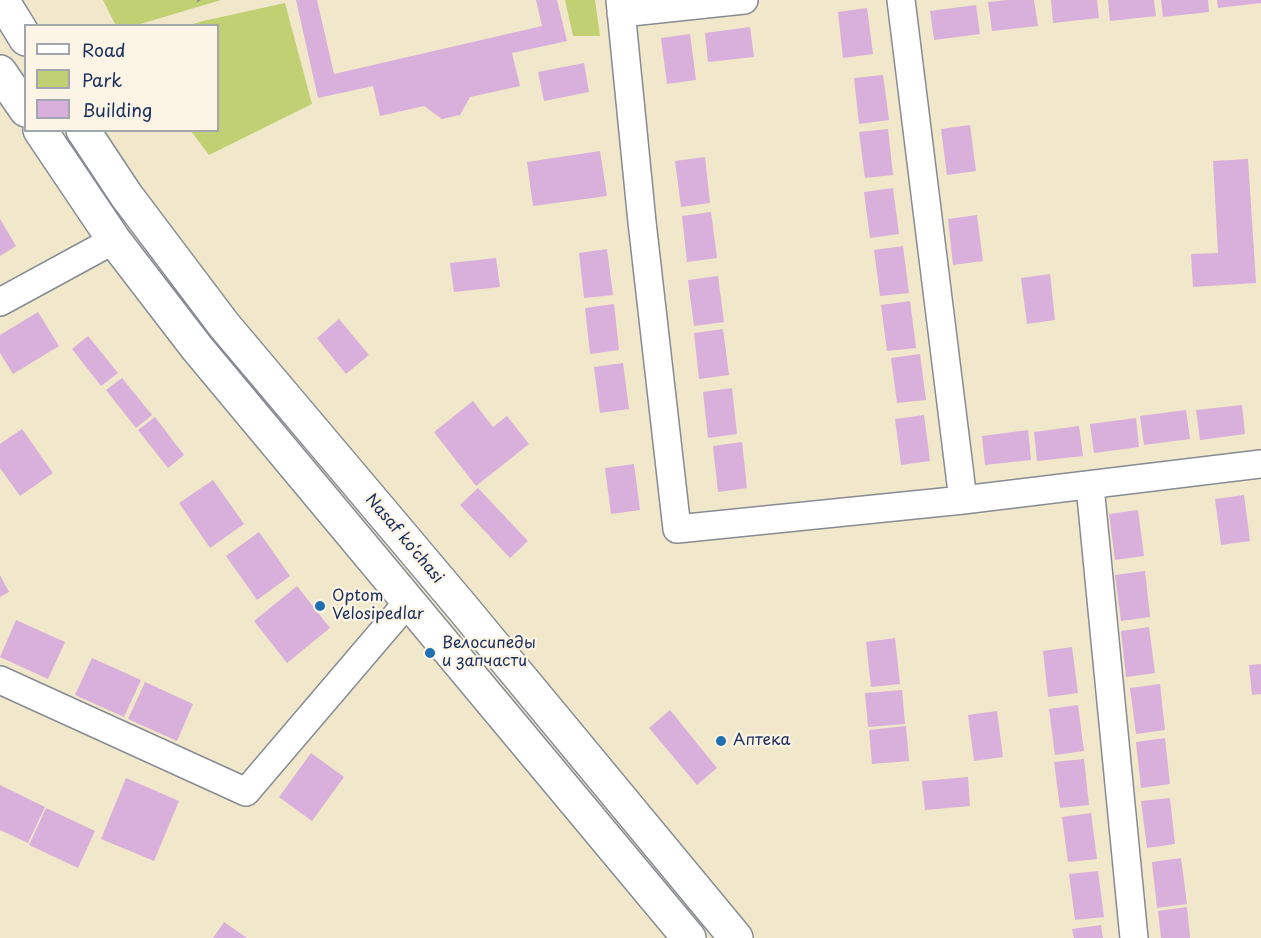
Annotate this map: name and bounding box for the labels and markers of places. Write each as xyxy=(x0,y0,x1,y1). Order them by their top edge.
place label: Optom Velosipedlar xyxy=(332,587,424,625)
marker: Optom Velosipedlar xyxy=(313,599,327,613)
place label: Велосипеды и запчасти xyxy=(442,634,536,672)
marker: Велосипеды и запчасти xyxy=(423,646,437,660)
place label: Аптека xyxy=(733,731,790,751)
marker: Аптека xyxy=(714,734,728,748)

